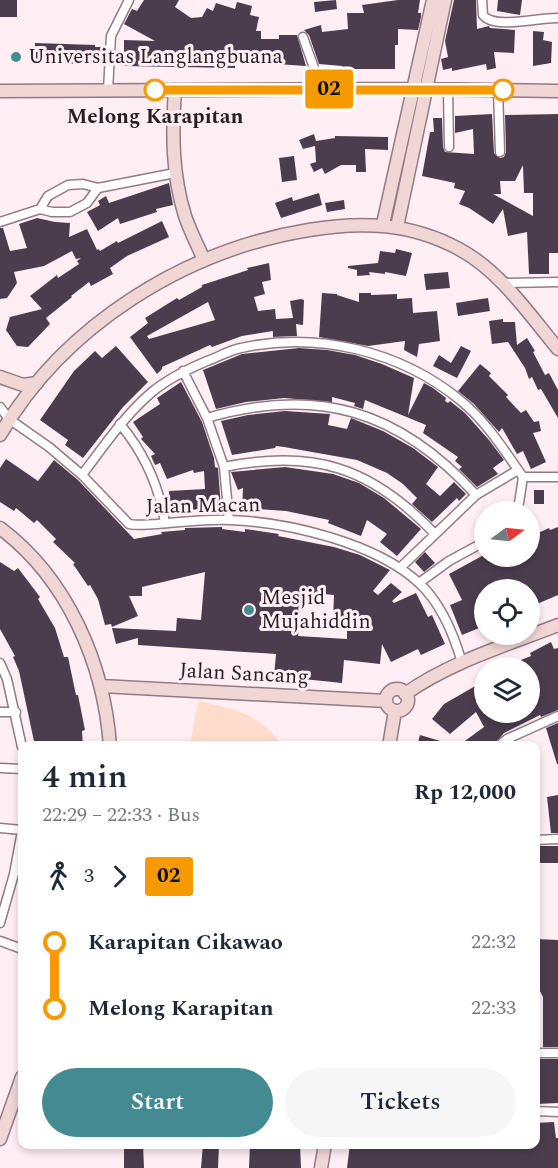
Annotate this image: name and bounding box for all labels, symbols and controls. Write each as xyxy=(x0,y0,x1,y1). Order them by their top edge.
place label: Universitas Langlangbuana xyxy=(28,41,283,73)
marker: Universitas Langlangbuana xyxy=(9,50,23,64)
line badge: 02 xyxy=(302,70,356,109)
text: 02 xyxy=(317,73,341,105)
marker: Melong Karapitan xyxy=(144,79,166,101)
unlabelled marker xyxy=(492,79,514,101)
place label: Melong Karapitan xyxy=(66,101,244,133)
street label: Jalan Macan xyxy=(145,489,261,523)
north arrow xyxy=(474,501,540,567)
map controls xyxy=(474,501,540,723)
button: locate xyxy=(474,579,540,645)
place label: Mesjid Mujahiddin xyxy=(261,582,371,638)
marker: Mesjid Mujahiddin xyxy=(242,603,256,617)
street label: Jalan Sancang xyxy=(178,655,310,693)
button: layers xyxy=(474,657,540,723)
text: 4 min xyxy=(42,752,128,802)
text: Rp 12,000 xyxy=(414,776,516,809)
text: 22:29 – 22:33 · Bus xyxy=(42,800,200,830)
icon: walk xyxy=(42,860,75,893)
icon: forward xyxy=(103,860,136,893)
text: 02 xyxy=(157,860,181,892)
text: 3 xyxy=(84,861,94,891)
text: Karapitan Cikawao xyxy=(88,926,283,959)
text: 22:32 xyxy=(471,927,516,957)
text: Melong Karapitan xyxy=(88,992,273,1025)
text: 22:33 xyxy=(471,993,516,1023)
button: Start xyxy=(42,1068,273,1137)
button: Tickets xyxy=(285,1068,516,1137)

